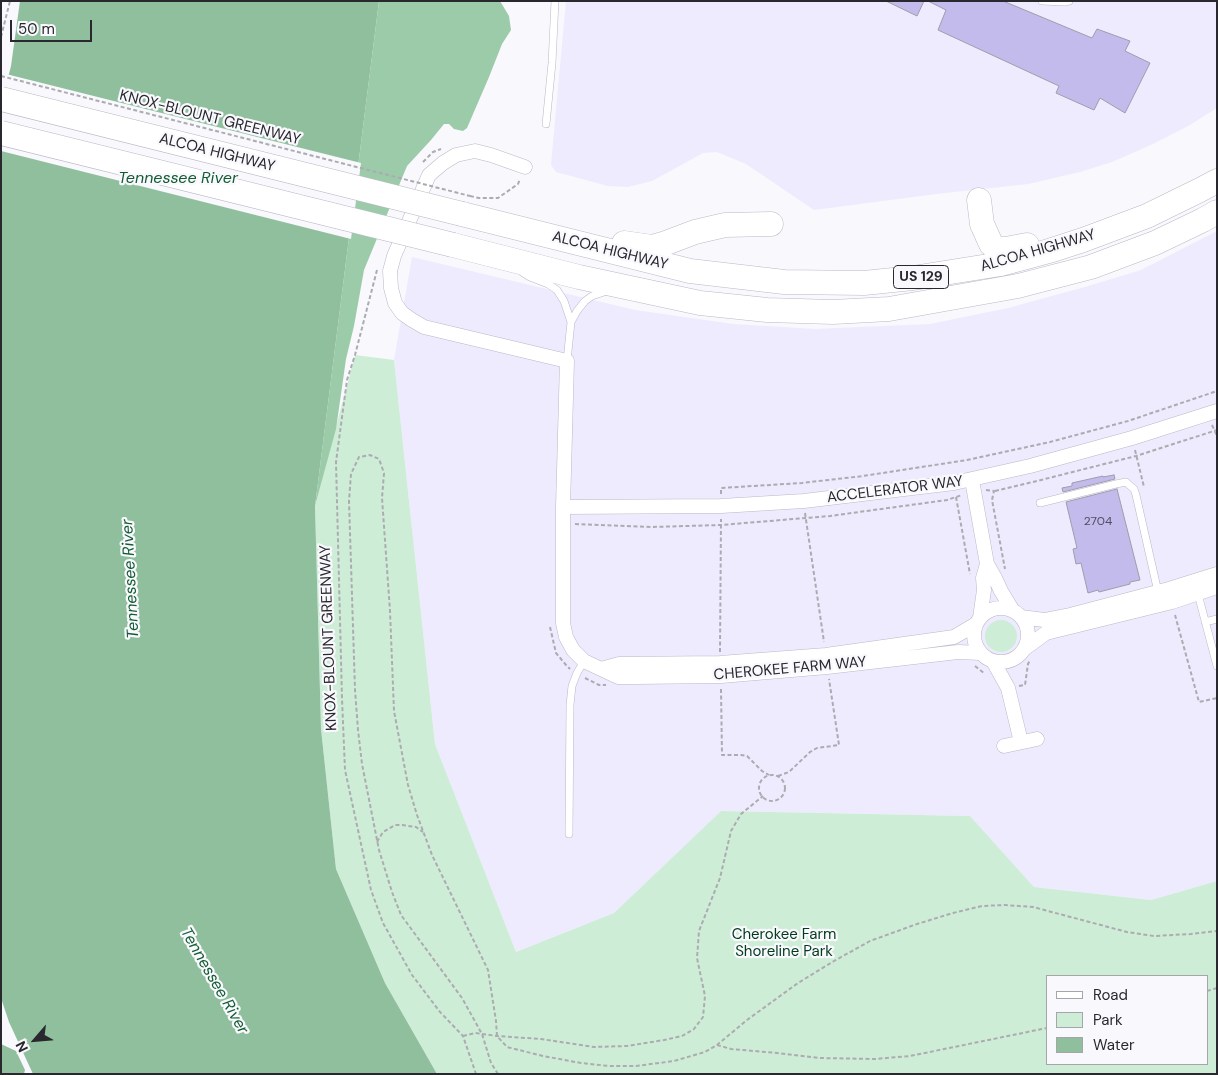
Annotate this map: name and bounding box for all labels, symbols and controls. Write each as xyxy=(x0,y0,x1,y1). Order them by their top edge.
scale bar xyxy=(12,10,95,42)
text: 50 m xyxy=(18,19,55,39)
street label: KNOX-BLOUNT GREENWAY xyxy=(118,87,302,149)
street label: ALCOA HIGHWAY xyxy=(157,130,277,176)
water label: Tennessee River xyxy=(118,169,238,189)
street label: ALCOA HIGHWAY xyxy=(978,226,1098,276)
street label: ALCOA HIGHWAY xyxy=(550,228,670,274)
road number: US 129 xyxy=(894,266,948,288)
street label: ACCELERATOR WAY xyxy=(826,473,964,507)
house number: 2704 xyxy=(1084,515,1112,529)
water label: Tennessee River xyxy=(118,519,144,639)
street label: KNOX-BLOUNT GREENWAY xyxy=(317,545,341,731)
street label: CHEROKEE FARM WAY xyxy=(713,653,867,685)
water label: Tennessee River xyxy=(176,924,252,1038)
park label: Cherokee Farm Shoreline Park xyxy=(732,926,836,961)
legend xyxy=(1046,975,1208,1065)
text: Road xyxy=(1093,985,1128,1005)
text: Park xyxy=(1093,1010,1123,1030)
north arrow xyxy=(10,1015,60,1065)
text: Water xyxy=(1093,1035,1134,1055)
text: N xyxy=(11,1038,32,1055)

